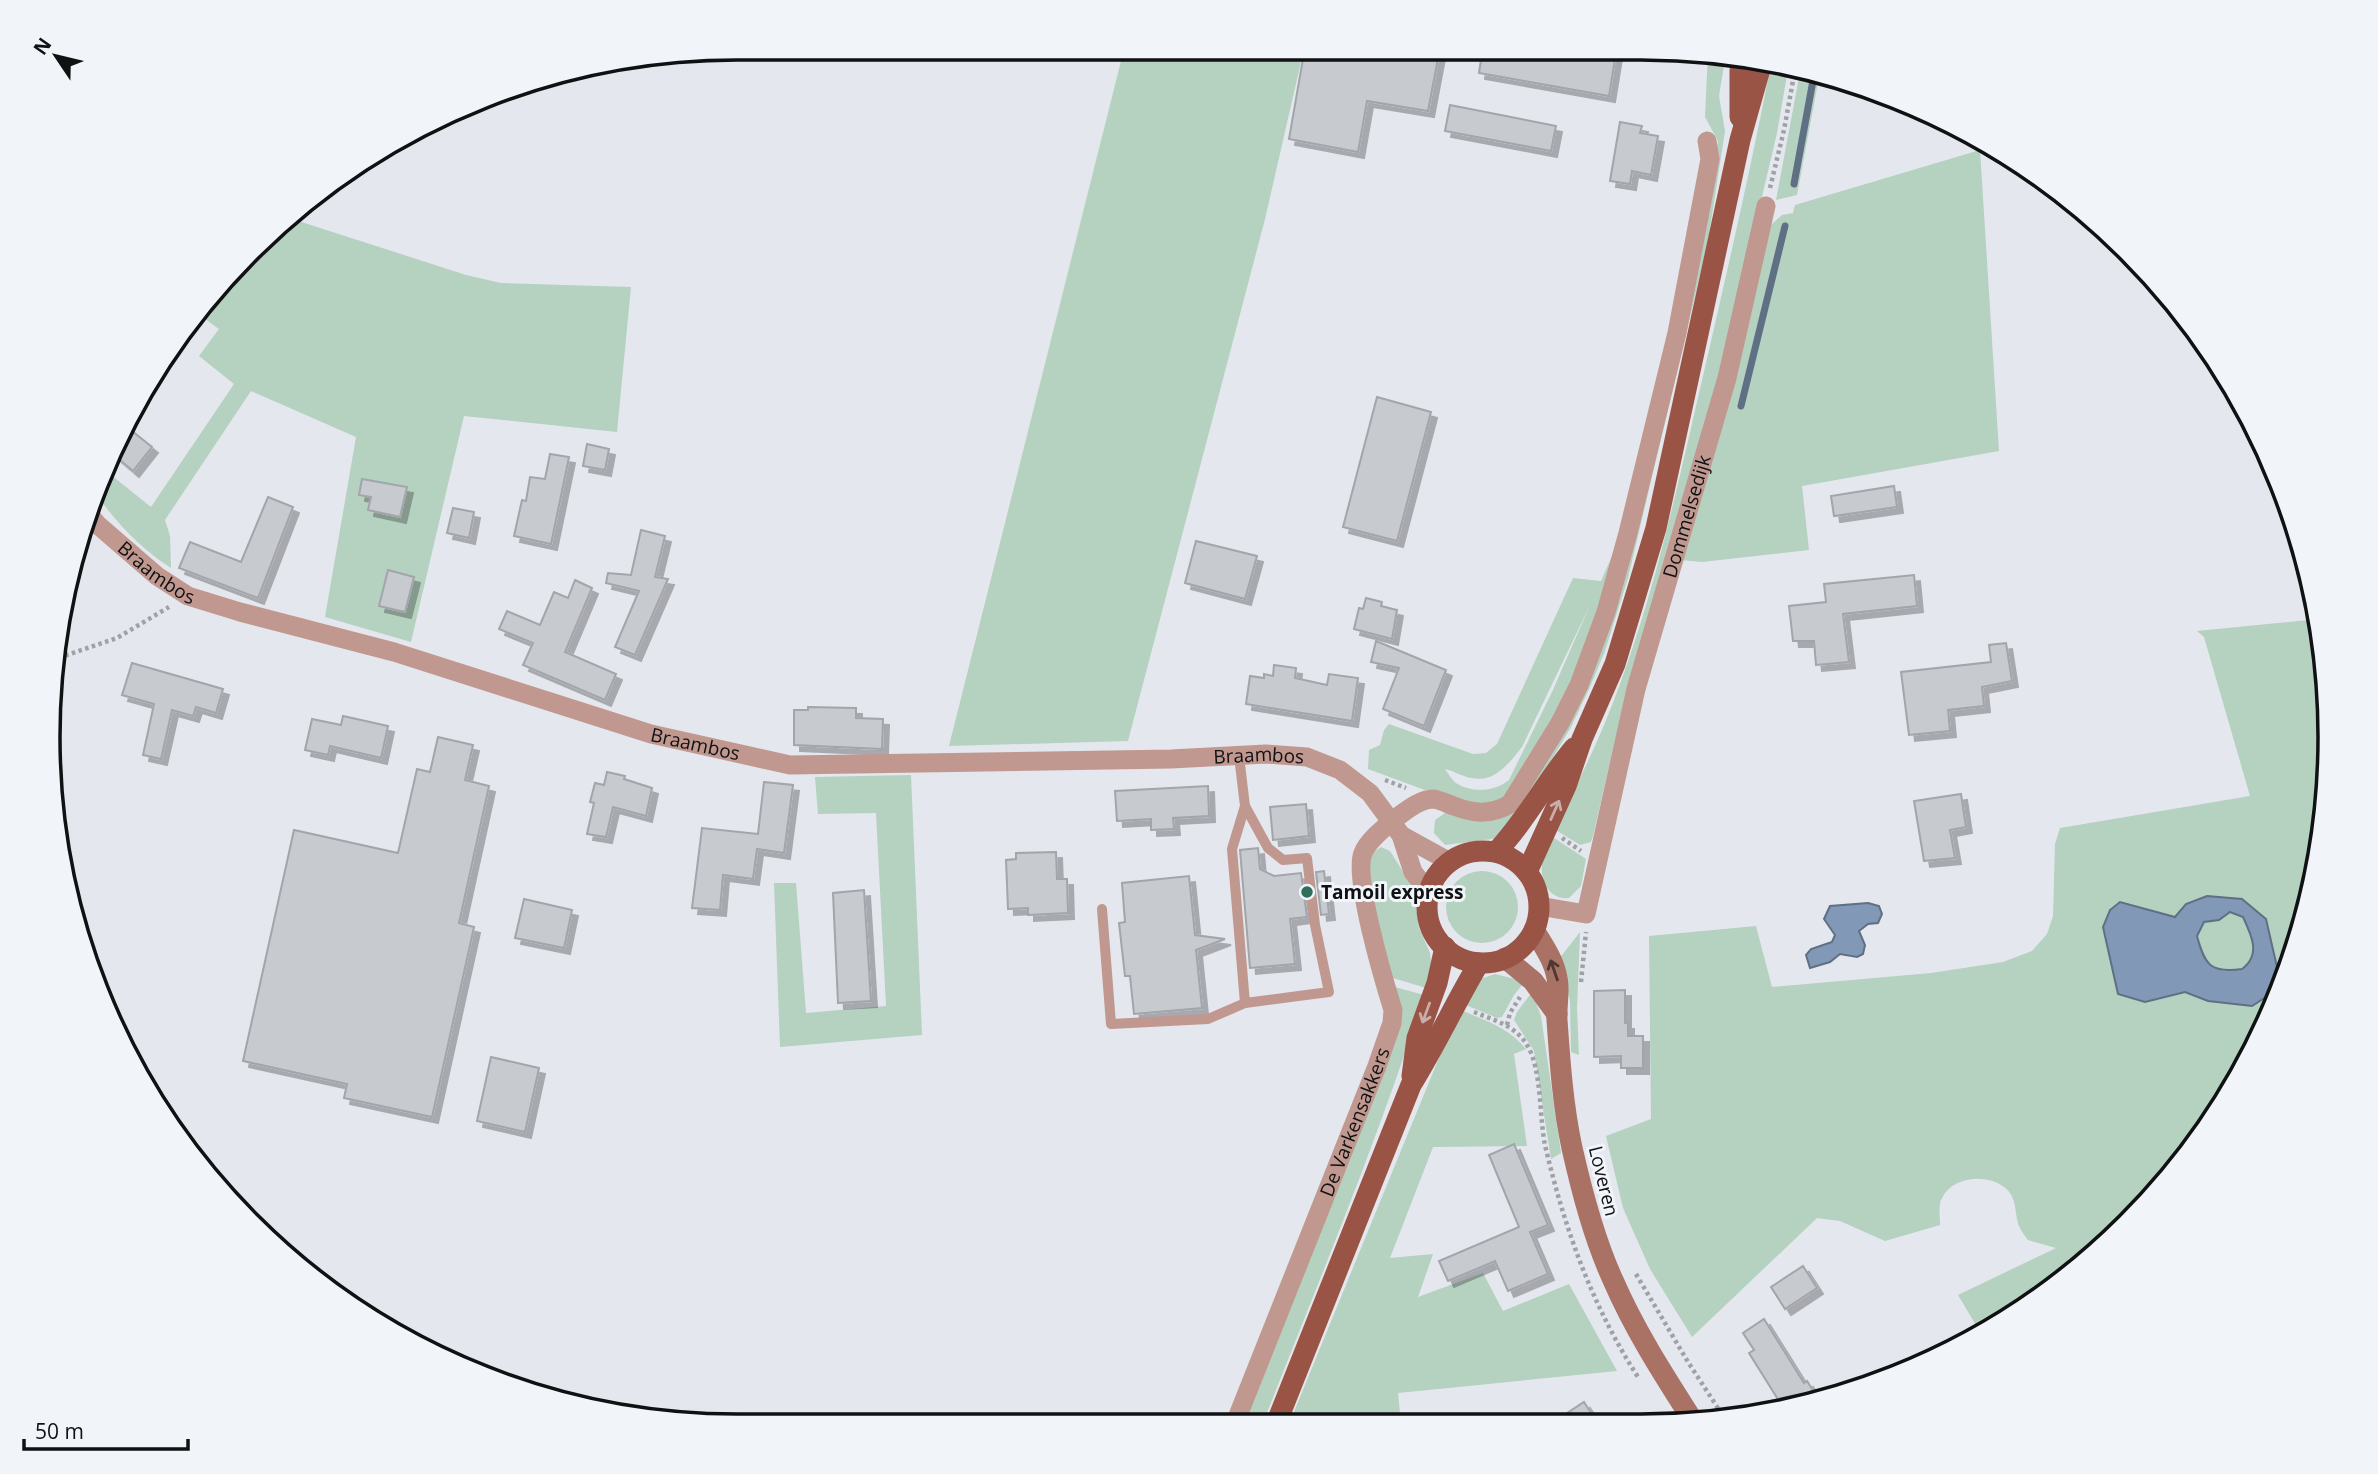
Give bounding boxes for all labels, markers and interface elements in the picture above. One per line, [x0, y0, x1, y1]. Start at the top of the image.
north arrow [21, 21, 91, 91]
text: N [27, 32, 57, 60]
street label: Dommelsedijk [1656, 452, 1717, 581]
street label: Braambos [112, 535, 198, 610]
street label: Braambos [648, 721, 742, 766]
street label: Braambos [1213, 741, 1305, 770]
one-way arrow [1549, 800, 1562, 821]
place label: Tamoil express [1321, 879, 1463, 905]
marker: Tamoil express [1299, 884, 1315, 900]
one-way arrow [1547, 959, 1559, 981]
one-way arrow [1419, 1001, 1431, 1023]
street label: De Varkensakkers [1313, 1044, 1396, 1200]
street label: Loveren [1583, 1143, 1625, 1219]
scale bar [24, 1408, 189, 1452]
text: 50 m [35, 1417, 84, 1445]

